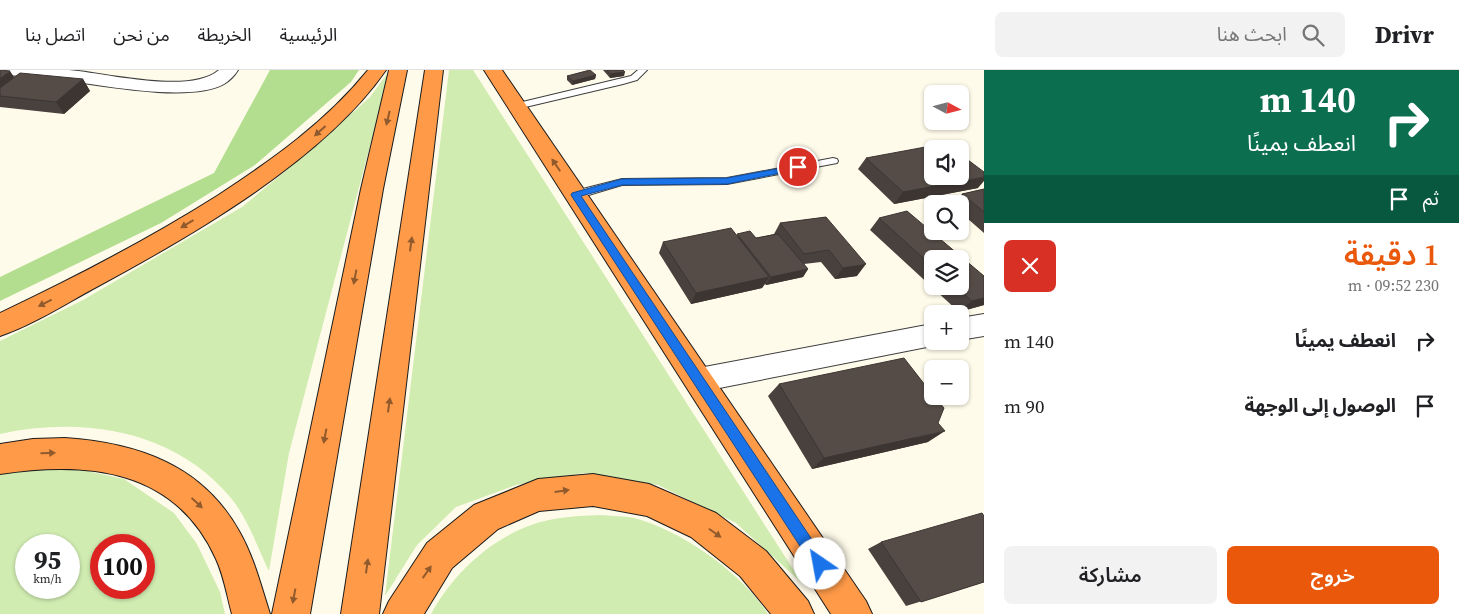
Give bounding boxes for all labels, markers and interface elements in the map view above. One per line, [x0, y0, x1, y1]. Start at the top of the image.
search box [995, 12, 1345, 57]
text: Drivr [1375, 18, 1434, 51]
text: ابحث هنا [1217, 21, 1287, 47]
icon: search [1299, 21, 1327, 49]
text: اتصل بنا [25, 22, 85, 47]
text: من نحن [113, 22, 170, 47]
text: الخريطة [198, 22, 252, 47]
text: الرئيسية [280, 22, 337, 47]
text: 140 m [1260, 76, 1356, 124]
north arrow [924, 85, 969, 130]
map controls [924, 85, 969, 405]
icon: right [1374, 90, 1439, 155]
one-way arrow [384, 110, 392, 125]
one-way arrow [315, 125, 327, 137]
text: انعطف يمينًا [1247, 128, 1356, 158]
button: sound [924, 140, 969, 185]
pin [777, 146, 819, 188]
icon: arrive [784, 153, 812, 181]
one-way arrow [551, 158, 561, 172]
icon: arrive [1385, 185, 1413, 213]
text: ثم [1423, 185, 1439, 211]
button: search [924, 195, 969, 240]
one-way arrow [181, 220, 194, 229]
text: 1 دقيقة [1344, 234, 1439, 275]
one-way arrow [407, 235, 415, 251]
button: close [1004, 240, 1056, 292]
button: layers [924, 250, 969, 295]
one-way arrow [351, 269, 359, 284]
text: 230 m · 09:52 [1348, 274, 1439, 296]
one-way arrow [38, 299, 53, 307]
button: + [924, 305, 969, 350]
text: انعطف يمينًا [1295, 327, 1396, 353]
icon: right [1411, 327, 1439, 355]
text: 140 m [1004, 328, 1054, 354]
button: − [924, 360, 969, 405]
text: الوصول إلى الوجهة [1244, 392, 1396, 418]
icon: arrive [1411, 392, 1439, 420]
text: 90 m [1004, 393, 1045, 419]
one-way arrow [385, 396, 393, 412]
one-way arrow [320, 429, 328, 445]
one-way arrow [41, 448, 57, 456]
one-way arrow [555, 487, 571, 495]
one-way arrow [191, 497, 203, 509]
one-way arrow [708, 528, 722, 538]
speed limit sign: 100 [90, 534, 155, 599]
position arrow [793, 537, 845, 589]
text: 95 [34, 543, 61, 577]
button: مشاركة [1004, 546, 1217, 604]
button: خروج [1227, 546, 1439, 604]
one-way arrow [363, 557, 371, 573]
one-way arrow [422, 566, 432, 579]
text: km/h [33, 571, 62, 587]
one-way arrow [290, 588, 298, 604]

